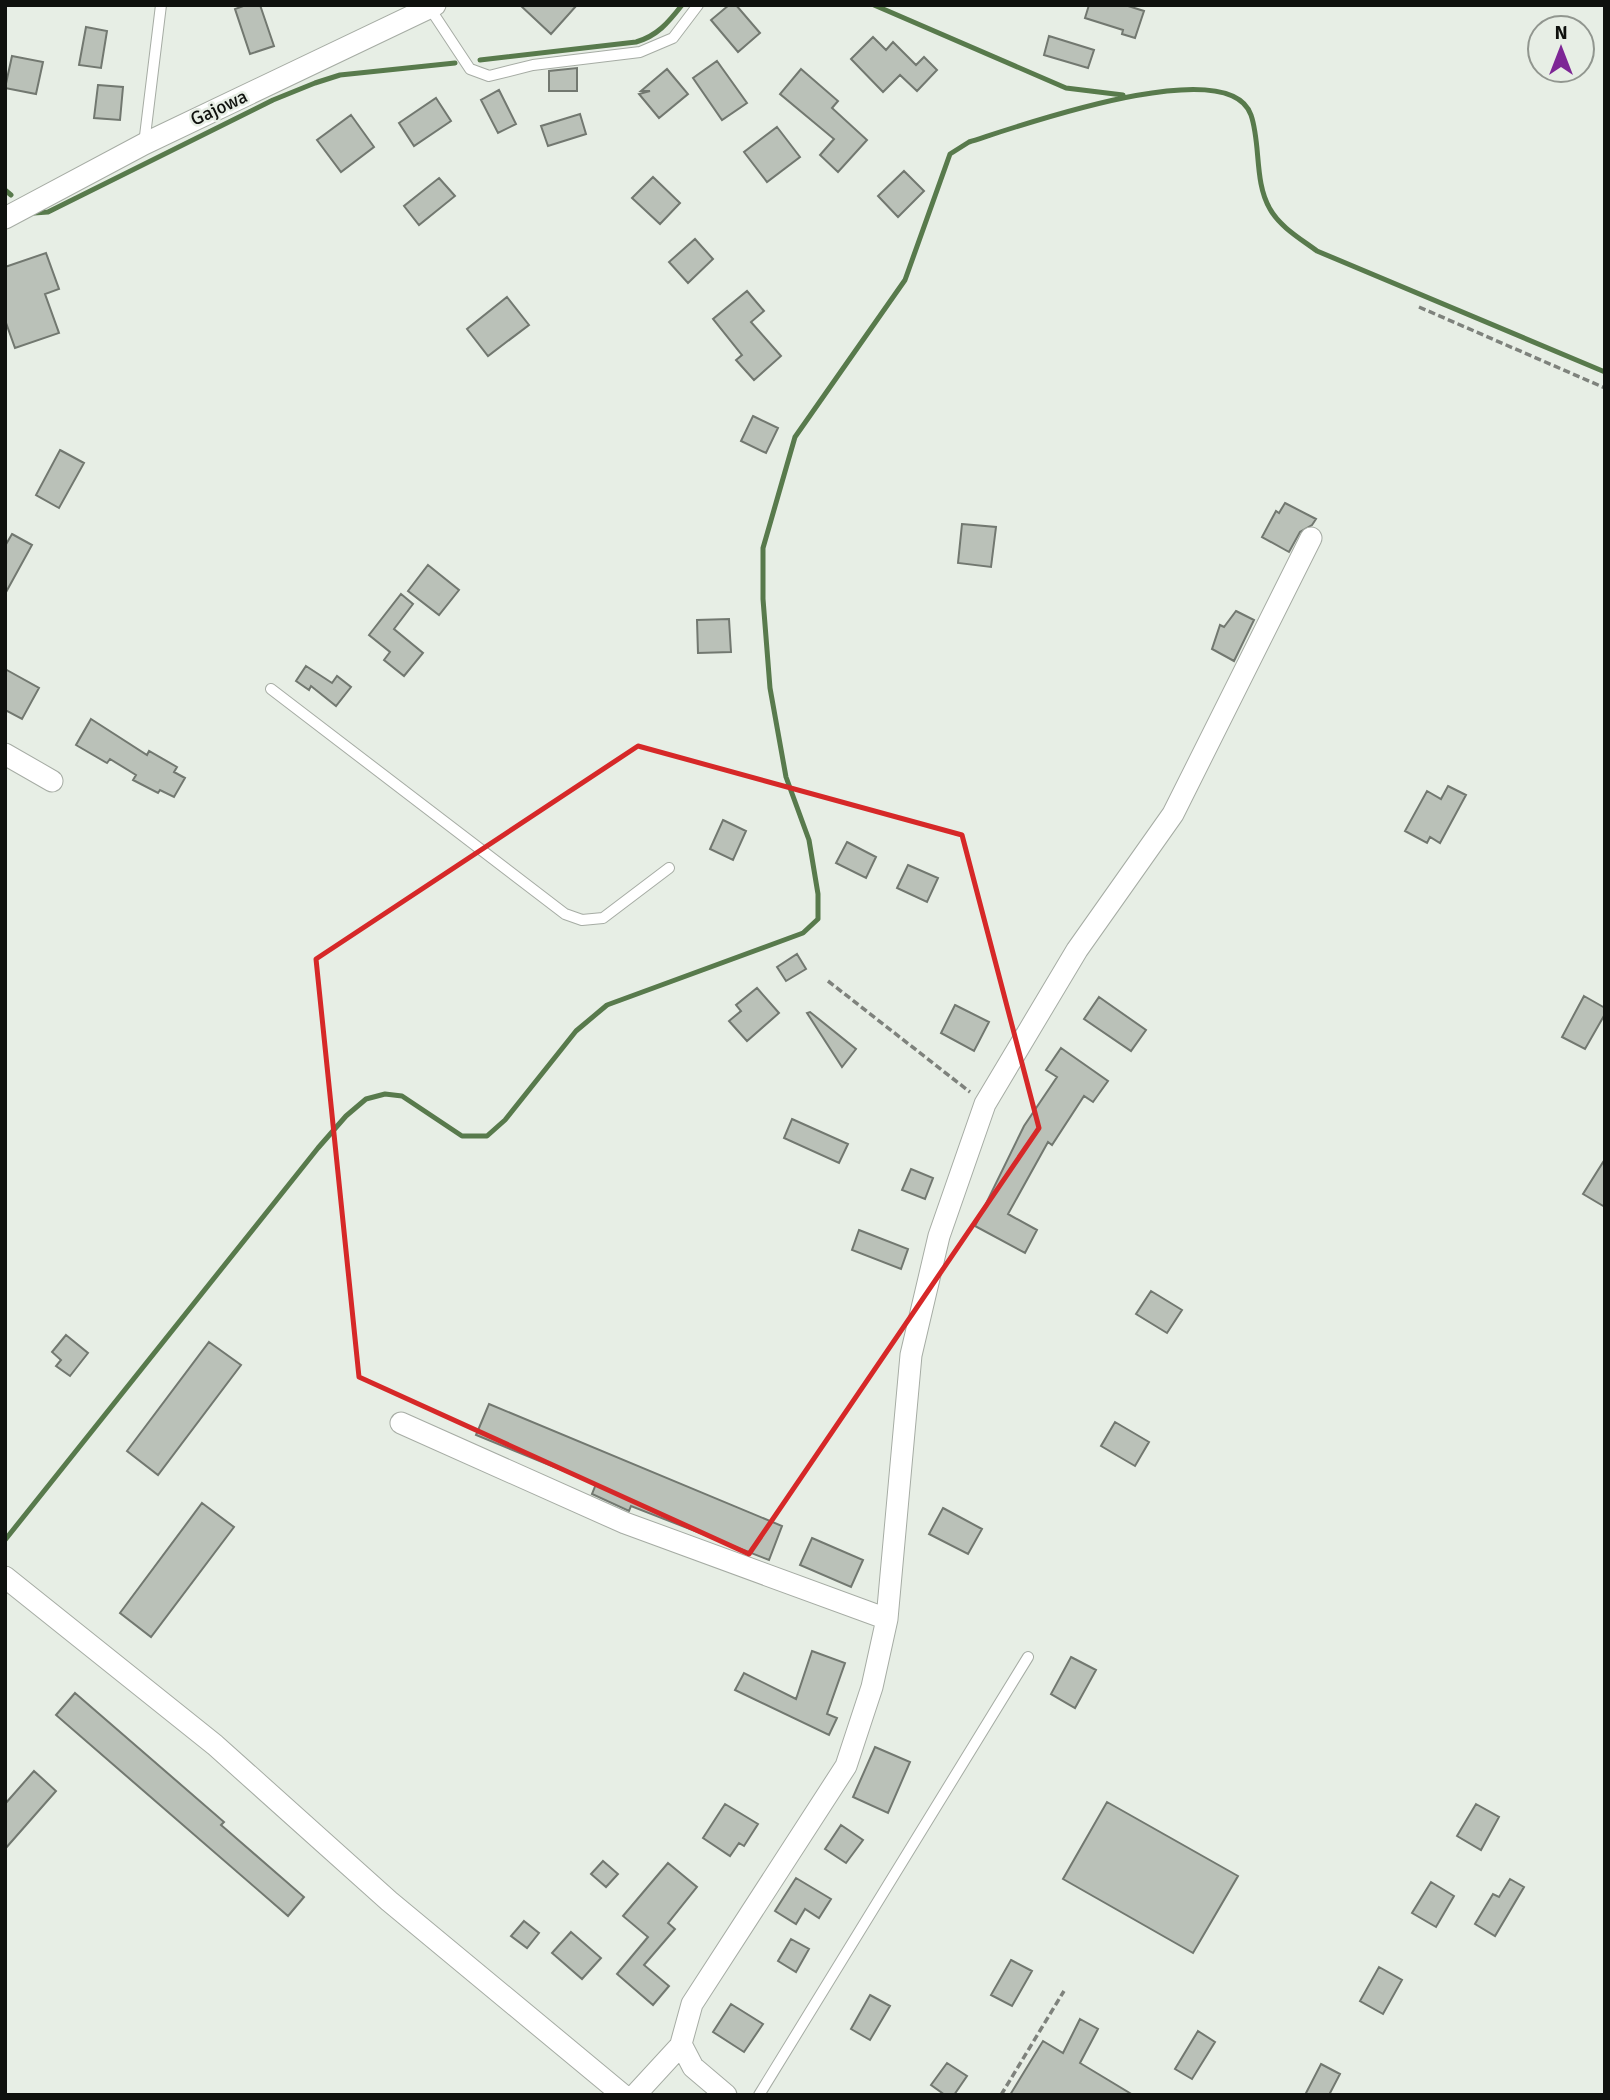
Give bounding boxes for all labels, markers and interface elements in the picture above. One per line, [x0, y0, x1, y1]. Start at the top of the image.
north arrow [1526, 14, 1596, 84]
text: N [1554, 21, 1568, 45]
street label: Gajowa [187, 84, 251, 132]

